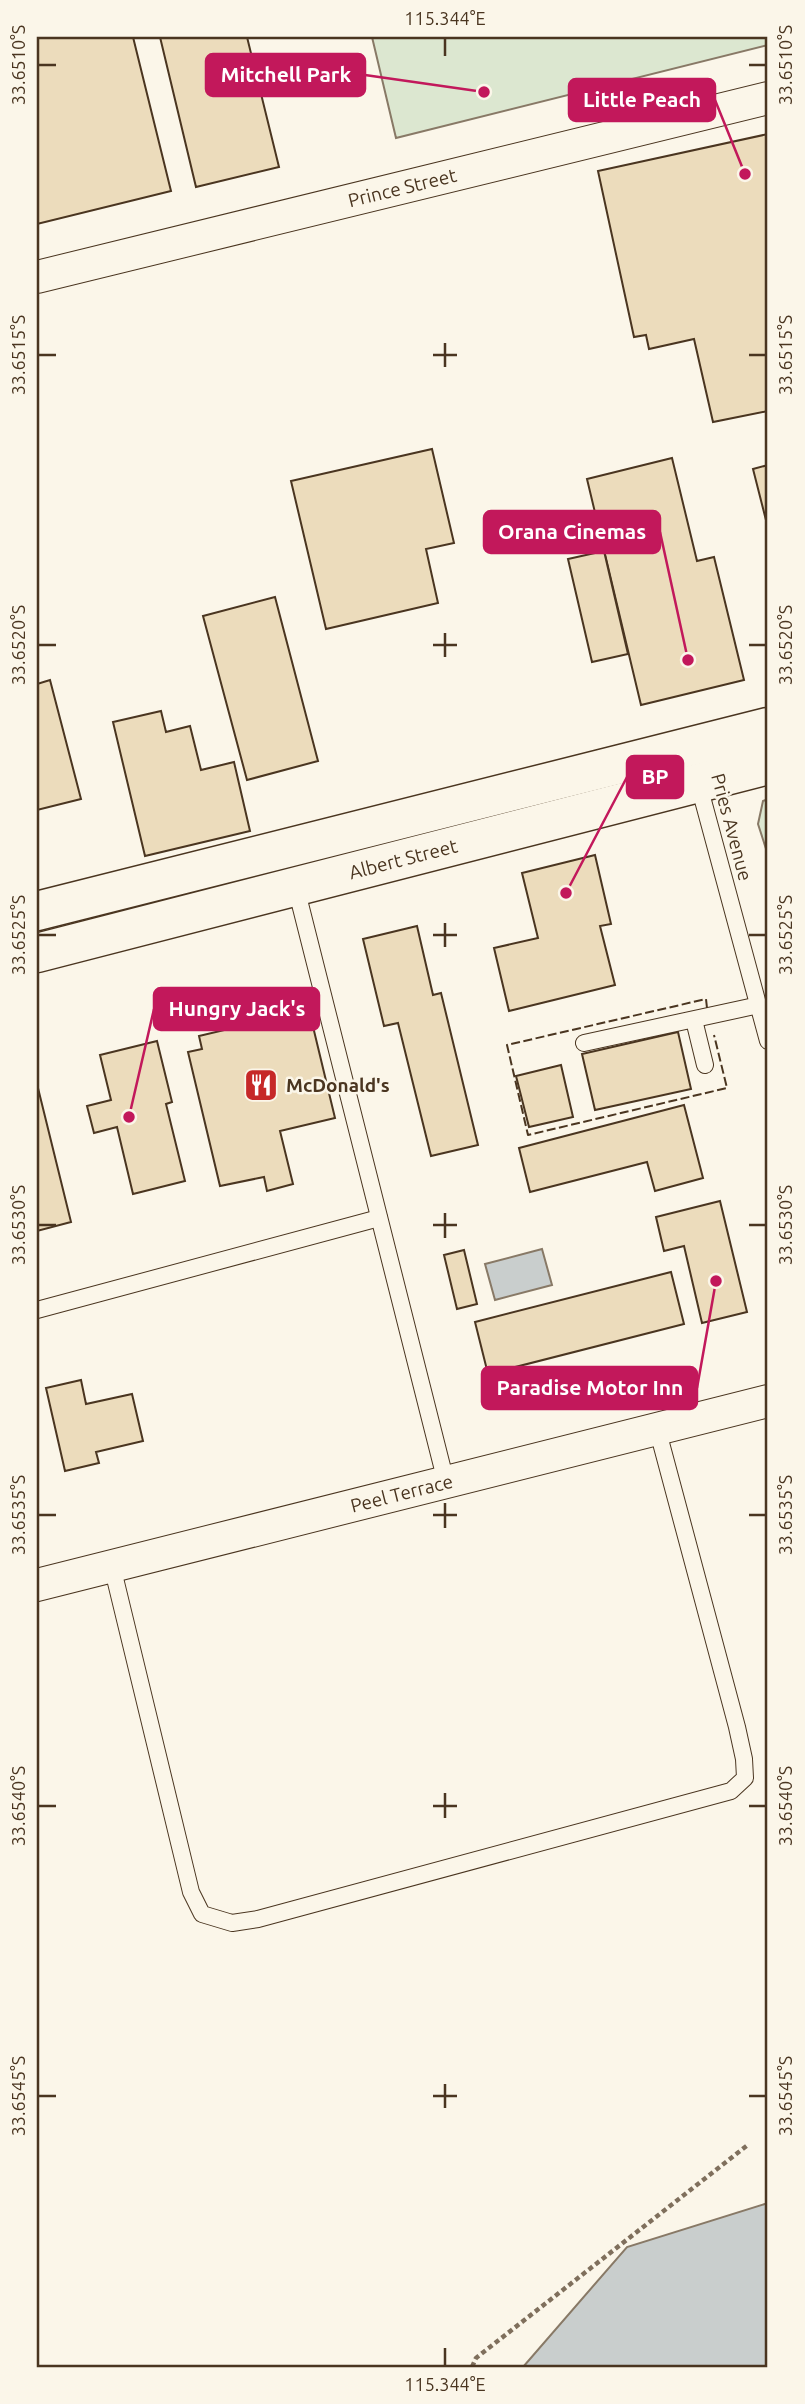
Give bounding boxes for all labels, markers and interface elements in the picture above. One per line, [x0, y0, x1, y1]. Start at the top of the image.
text: 115.344°E [404, 8, 486, 28]
text: 33.6510°S [8, 25, 28, 105]
text: 33.6510°S [775, 25, 795, 105]
callout: Mitchell Park [206, 54, 365, 96]
text: Mitchell Park [221, 62, 351, 86]
callout: Little Peach [569, 79, 715, 121]
text: Little Peach [583, 87, 701, 111]
street label: Prince Street [346, 164, 459, 211]
text: 33.6515°S [8, 315, 28, 395]
text: 33.6515°S [775, 315, 795, 395]
callout: Orana Cinemas [484, 511, 660, 553]
text: Orana Cinemas [498, 519, 646, 543]
text: 33.6520°S [8, 605, 28, 685]
text: 33.6520°S [775, 605, 795, 685]
callout: BP [627, 756, 683, 798]
text: BP [641, 764, 669, 788]
street label: Pries Avenue [707, 771, 757, 883]
street label: Albert Street [347, 834, 460, 883]
text: 33.6525°S [8, 895, 28, 975]
text: 33.6525°S [775, 895, 795, 975]
callout: Hungry Jack's [154, 988, 319, 1030]
text: Hungry Jack's [168, 996, 306, 1020]
restaurant icon: McDonald's [242, 1066, 280, 1104]
place label: McDonald's [286, 1074, 390, 1096]
text: 33.6530°S [8, 1185, 28, 1265]
text: 33.6530°S [775, 1185, 795, 1265]
callout: Paradise Motor Inn [482, 1367, 697, 1409]
text: Paradise Motor Inn [497, 1375, 683, 1399]
street label: Peel Terrace [348, 1470, 455, 1517]
text: 33.6535°S [8, 1475, 28, 1555]
text: 33.6535°S [775, 1475, 795, 1555]
text: 33.6540°S [8, 1766, 28, 1846]
text: 33.6540°S [775, 1766, 795, 1846]
text: 33.6545°S [8, 2056, 28, 2136]
text: 33.6545°S [775, 2056, 795, 2136]
text: 115.344°E [404, 2374, 486, 2394]

